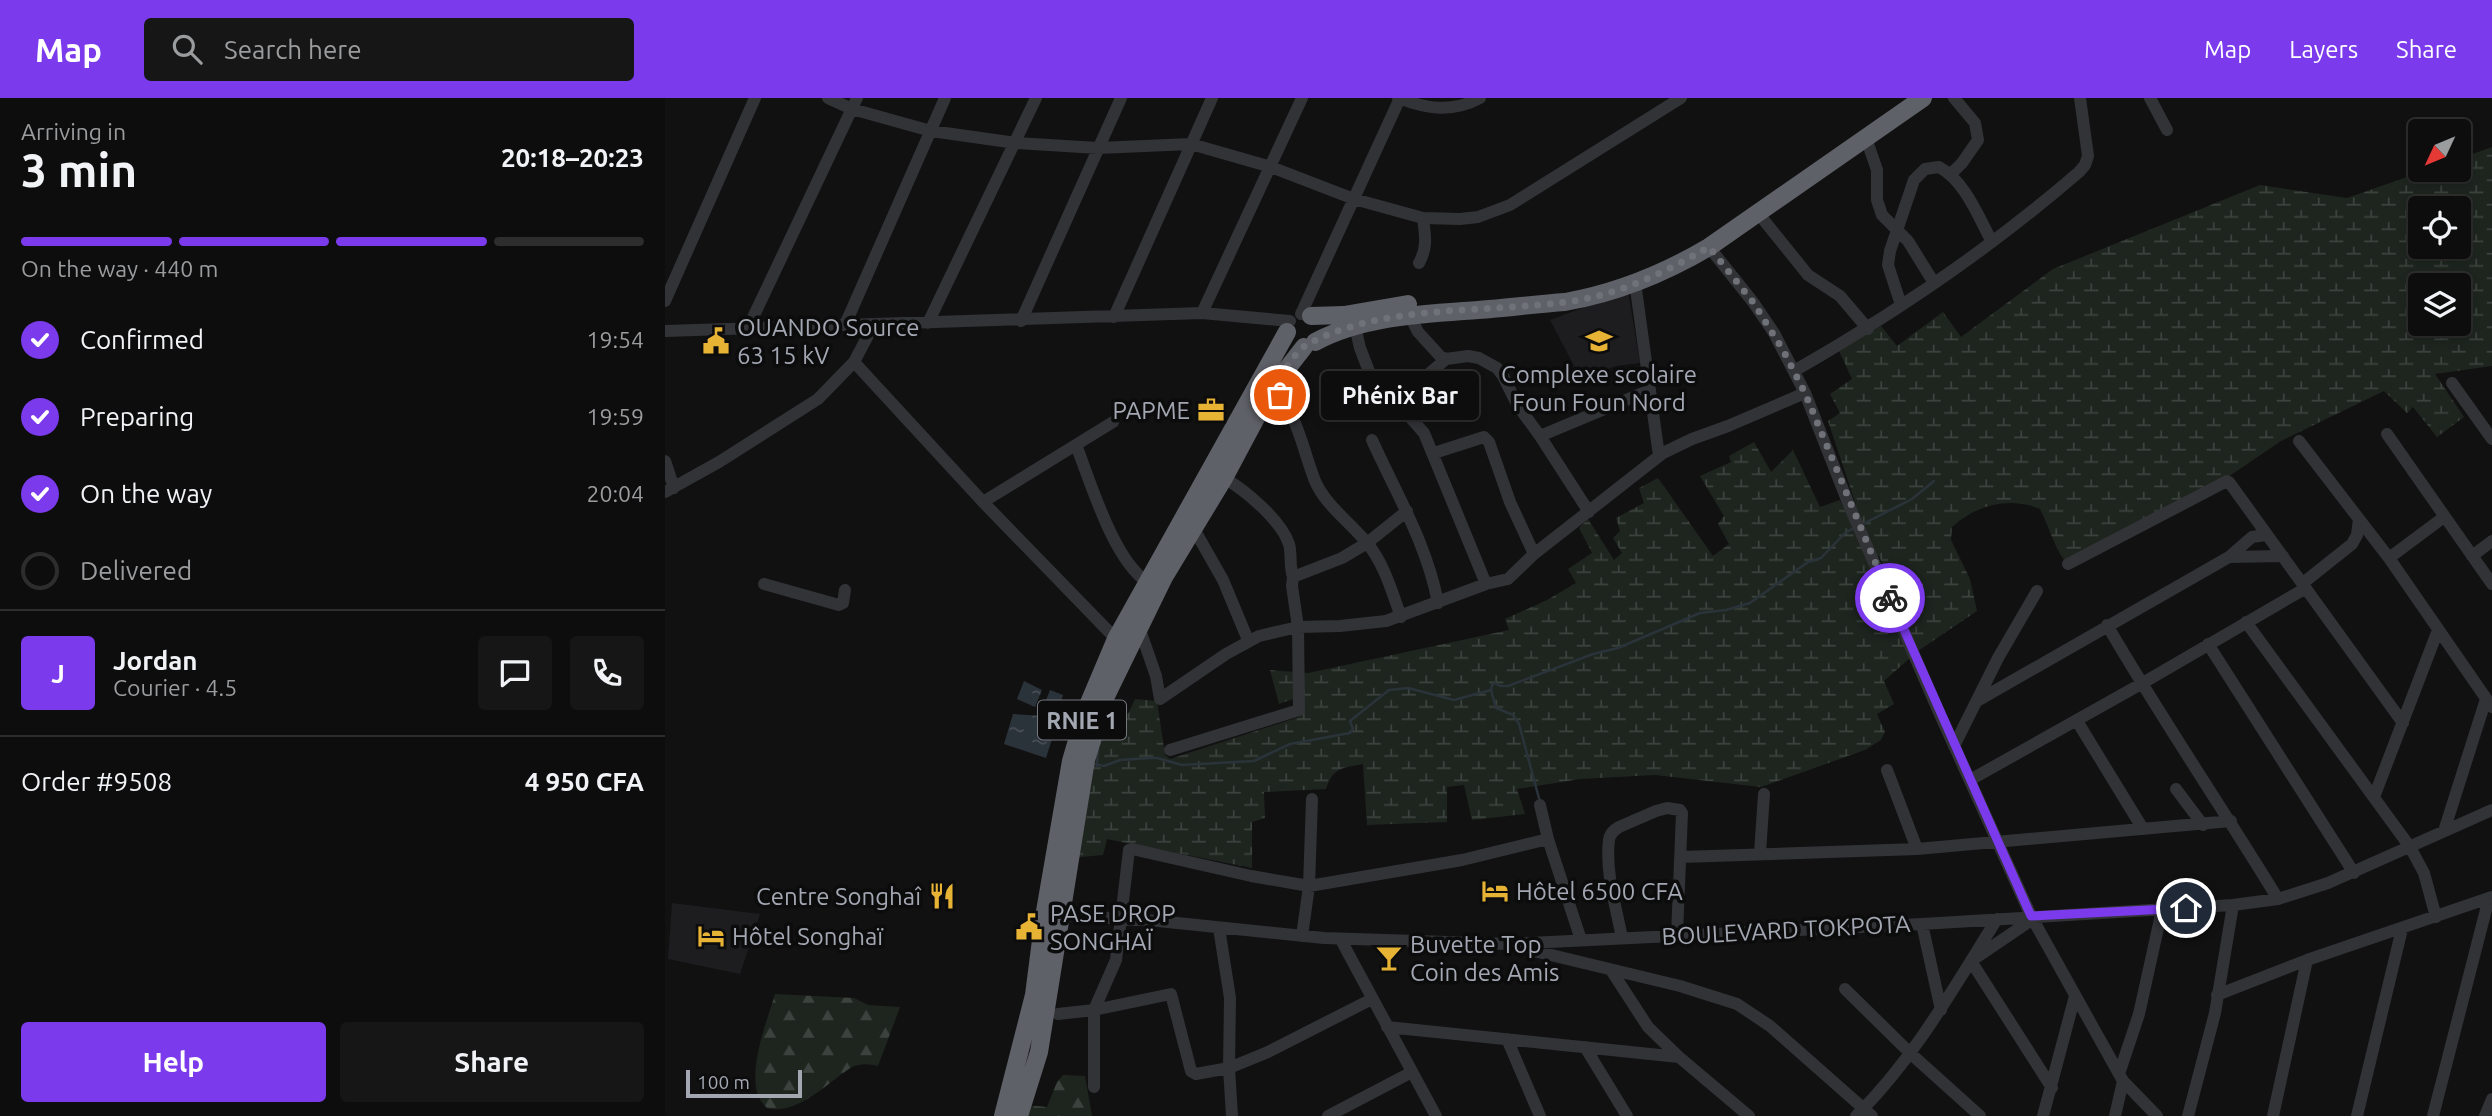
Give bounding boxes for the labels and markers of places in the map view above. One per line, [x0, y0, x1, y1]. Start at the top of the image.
place label: OUANDO Source 63 15 kV [737, 314, 920, 369]
public building icon: OUANDO Source 63 15 kV [701, 326, 731, 356]
school or university icon: Complexe scolaire Foun Foun Nord [1584, 326, 1614, 356]
place label: Complexe scolaire Foun Foun Nord [1501, 361, 1697, 416]
pin [1250, 365, 1310, 425]
callout: Phénix Bar [1322, 370, 1479, 420]
office icon: PAPME [1196, 395, 1226, 425]
place label: PAPME [1112, 397, 1190, 424]
hotel icon: Hôtel 6500 CFA [1480, 876, 1510, 906]
place label: Hôtel 6500 CFA [1516, 878, 1683, 905]
pin [2156, 878, 2216, 938]
restaurant icon: Centre Songhaî [927, 881, 957, 911]
place label: Centre Songhaî [756, 883, 922, 910]
place label: PASE DROP SONGHAÏ [1050, 900, 1176, 955]
public building icon: PASE DROP SONGHAÏ [1014, 912, 1044, 942]
hotel icon: Hôtel Songhaï [696, 921, 726, 951]
place label: Hôtel Songhaï [732, 923, 884, 950]
place label: Buvette Top Coin des Amis [1410, 931, 1560, 986]
bar icon: Buvette Top Coin des Amis [1374, 943, 1404, 973]

